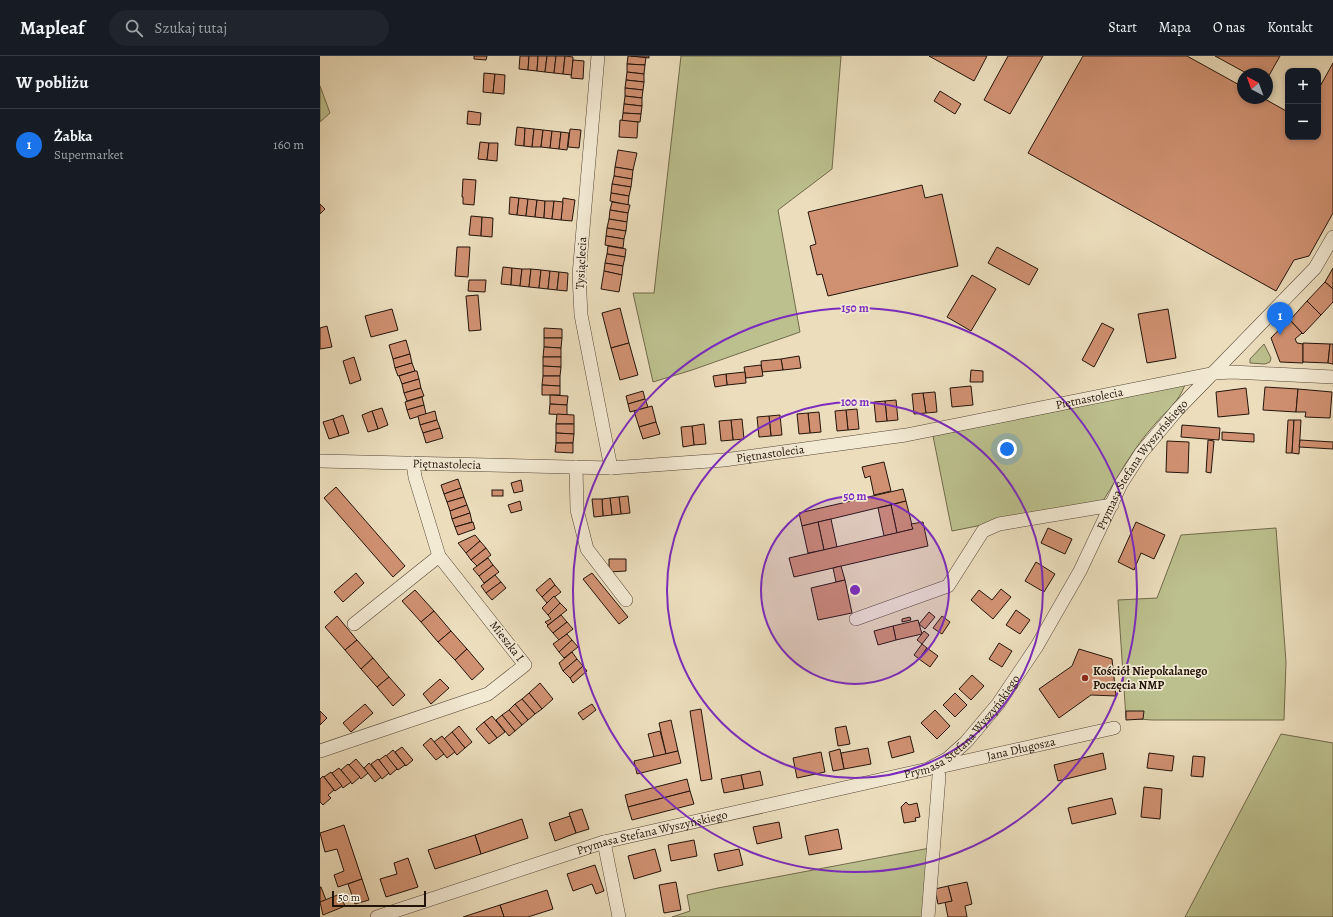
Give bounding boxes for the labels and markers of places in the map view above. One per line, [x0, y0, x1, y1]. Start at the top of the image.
pin: 1 [1267, 302, 1293, 335]
centre of rings [848, 583, 862, 597]
place label: Kościół Niepokalanego Poczęcia NMP [1093, 663, 1208, 693]
marker: Kościół Niepokalanego Poczęcia NMP [1080, 673, 1090, 683]

